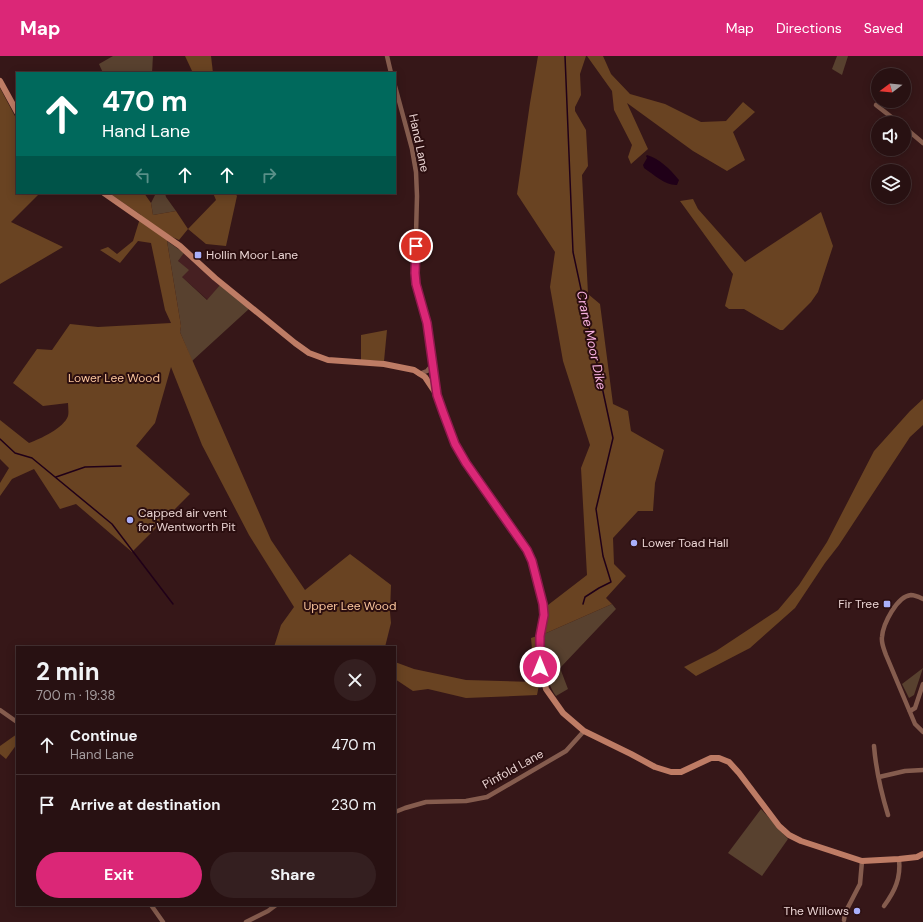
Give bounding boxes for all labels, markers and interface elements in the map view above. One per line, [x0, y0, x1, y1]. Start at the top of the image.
text: Map [20, 16, 60, 41]
text: Map [726, 19, 754, 37]
text: Directions [776, 19, 842, 37]
text: Saved [864, 19, 903, 37]
north arrow [871, 68, 911, 108]
map controls [871, 68, 911, 204]
text: 470 m [102, 83, 188, 120]
icon: ahead [36, 88, 88, 140]
street label: Hand Lane [405, 113, 433, 174]
button: sound [871, 116, 911, 156]
text: Hand Lane [102, 119, 190, 143]
icon: left [132, 164, 154, 186]
icon: ahead [174, 164, 196, 186]
icon: ahead [216, 164, 238, 186]
icon: right [258, 164, 280, 186]
button: layers [871, 164, 911, 204]
pin [399, 229, 433, 263]
icon: arrive [405, 235, 427, 257]
place label: Hollin Moor Lane [206, 247, 298, 263]
marker: Hollin Moor Lane [193, 250, 203, 260]
water label: Crane Moor Dike [573, 289, 610, 391]
park label: Lower Lee Wood [68, 370, 160, 386]
place label: Capped air vent for Wentworth Pit [138, 505, 236, 535]
marker: Capped air vent for Wentworth Pit [125, 515, 135, 525]
place label: Lower Toad Hall [642, 535, 728, 551]
marker: Lower Toad Hall [629, 538, 639, 548]
place label: Fir Tree [838, 596, 879, 612]
park label: Upper Lee Wood [304, 598, 397, 614]
marker: Fir Tree [882, 599, 892, 609]
position arrow [519, 646, 561, 688]
text: 2 min [36, 656, 99, 687]
button: close [334, 659, 376, 701]
text: 700 m · 19:38 [36, 687, 116, 704]
text: Continue [70, 726, 138, 746]
icon: ahead [36, 734, 58, 756]
text: 470 m [331, 735, 376, 755]
text: Hand Lane [70, 746, 134, 763]
street label: Pinfold Lane [480, 746, 547, 792]
icon: arrive [36, 794, 58, 816]
text: Arrive at destination [70, 795, 221, 815]
text: 230 m [331, 795, 376, 815]
button: Exit [36, 852, 202, 898]
button: Share [210, 852, 376, 898]
place label: The Willows [783, 903, 849, 919]
marker: The Willows [852, 906, 862, 916]

